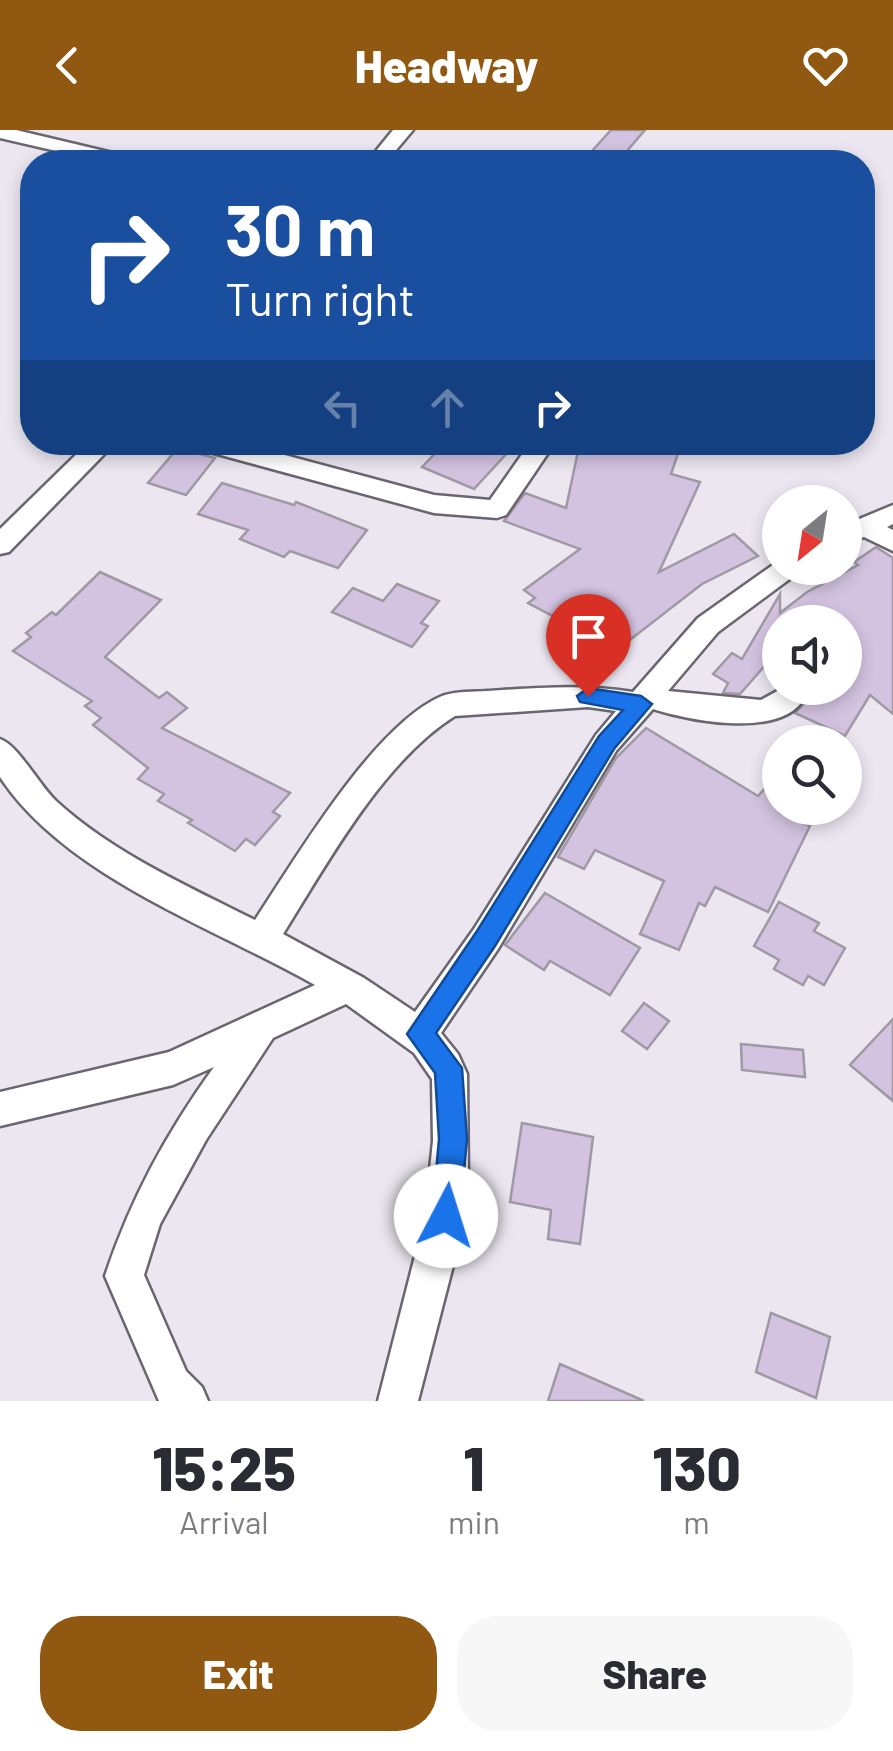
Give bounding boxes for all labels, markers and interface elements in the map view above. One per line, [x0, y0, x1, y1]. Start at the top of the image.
icon: back [40, 38, 95, 93]
text: Headway [355, 38, 538, 92]
icon: heart [798, 38, 853, 93]
text: 30 m [225, 186, 375, 270]
icon: right [60, 190, 190, 320]
text: Turn right [225, 271, 415, 325]
icon: left [315, 380, 370, 435]
icon: ahead [420, 380, 475, 435]
icon: right [525, 380, 580, 435]
north arrow [762, 485, 862, 585]
map controls [762, 485, 862, 825]
pin [546, 594, 631, 697]
button: sound [762, 605, 862, 705]
icon: arrive [561, 609, 616, 664]
button: search [762, 725, 862, 825]
position arrow [394, 1164, 498, 1268]
text: 15:25 [152, 1431, 296, 1503]
text: 1 [463, 1431, 485, 1503]
text: 130 [652, 1431, 741, 1503]
text: Arrival [179, 1502, 269, 1540]
text: min [448, 1502, 500, 1540]
text: m [683, 1502, 710, 1540]
button: Exit [40, 1616, 437, 1731]
button: Share [457, 1616, 853, 1731]

